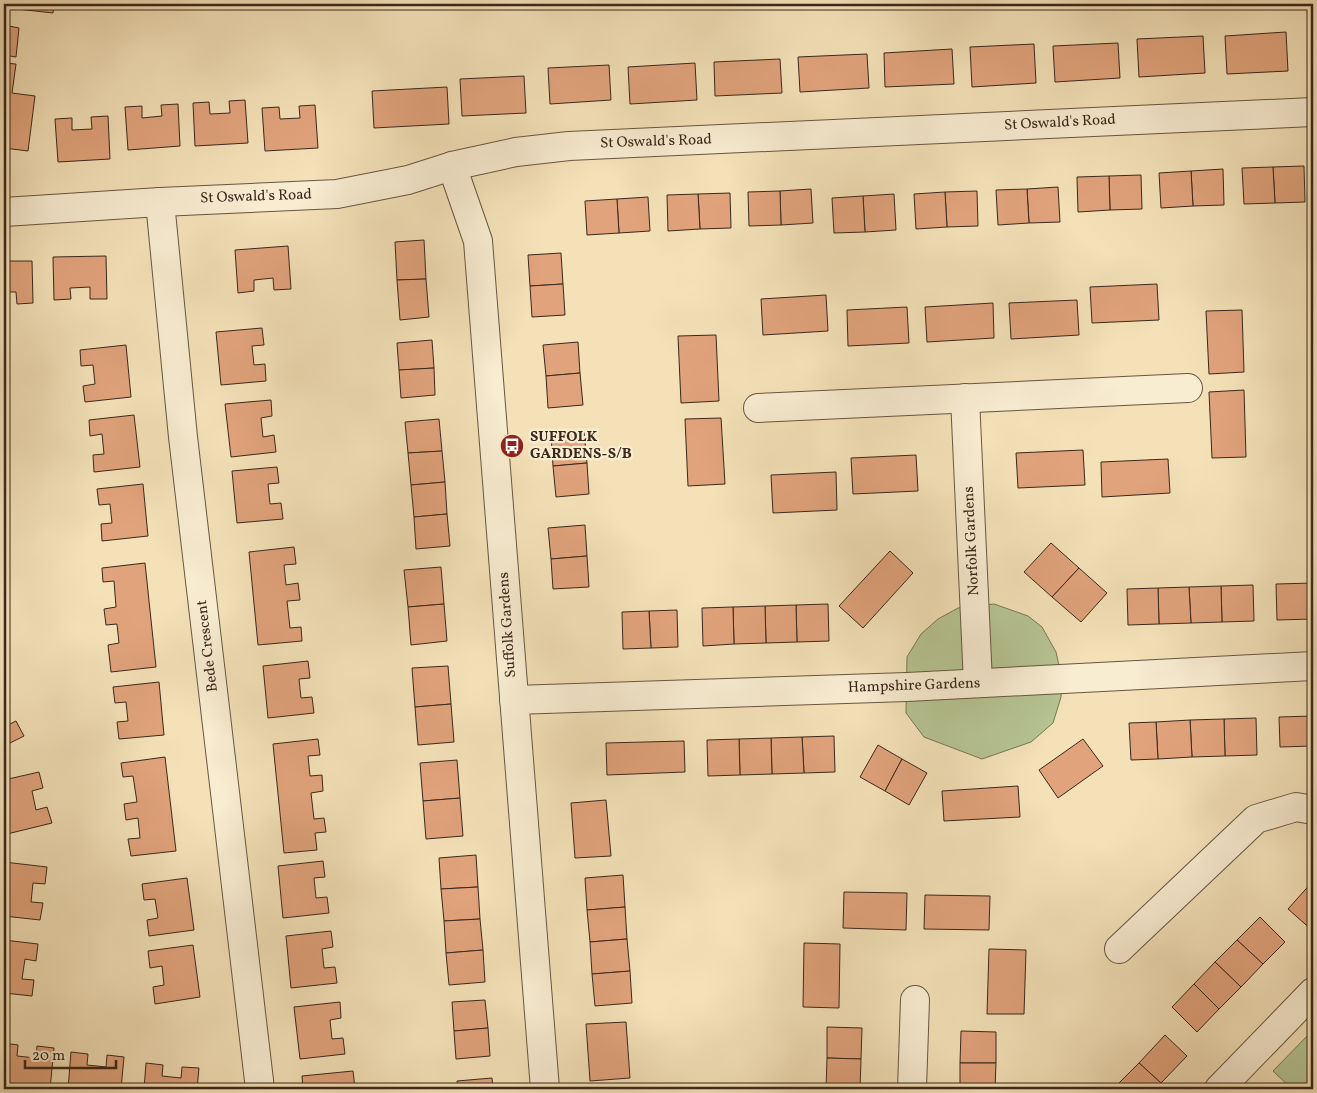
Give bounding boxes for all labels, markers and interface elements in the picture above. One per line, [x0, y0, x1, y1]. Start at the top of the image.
street label: St Oswald's Road [1004, 110, 1116, 136]
street label: St Oswald's Road [600, 130, 712, 154]
street label: St Oswald's Road [200, 185, 312, 209]
place label: SUFFOLK GARDENS-S/B [530, 427, 632, 465]
bus stop icon: SUFFOLK GARDENS-S/B [499, 433, 525, 459]
street label: Norfolk Gardens [959, 486, 985, 596]
street label: Suffolk Gardens [494, 571, 522, 679]
street label: Bede Crescent [192, 599, 224, 693]
street label: Hampshire Gardens [847, 673, 981, 699]
scale bar [25, 1038, 116, 1070]
text: 20 m [32, 1046, 65, 1067]

